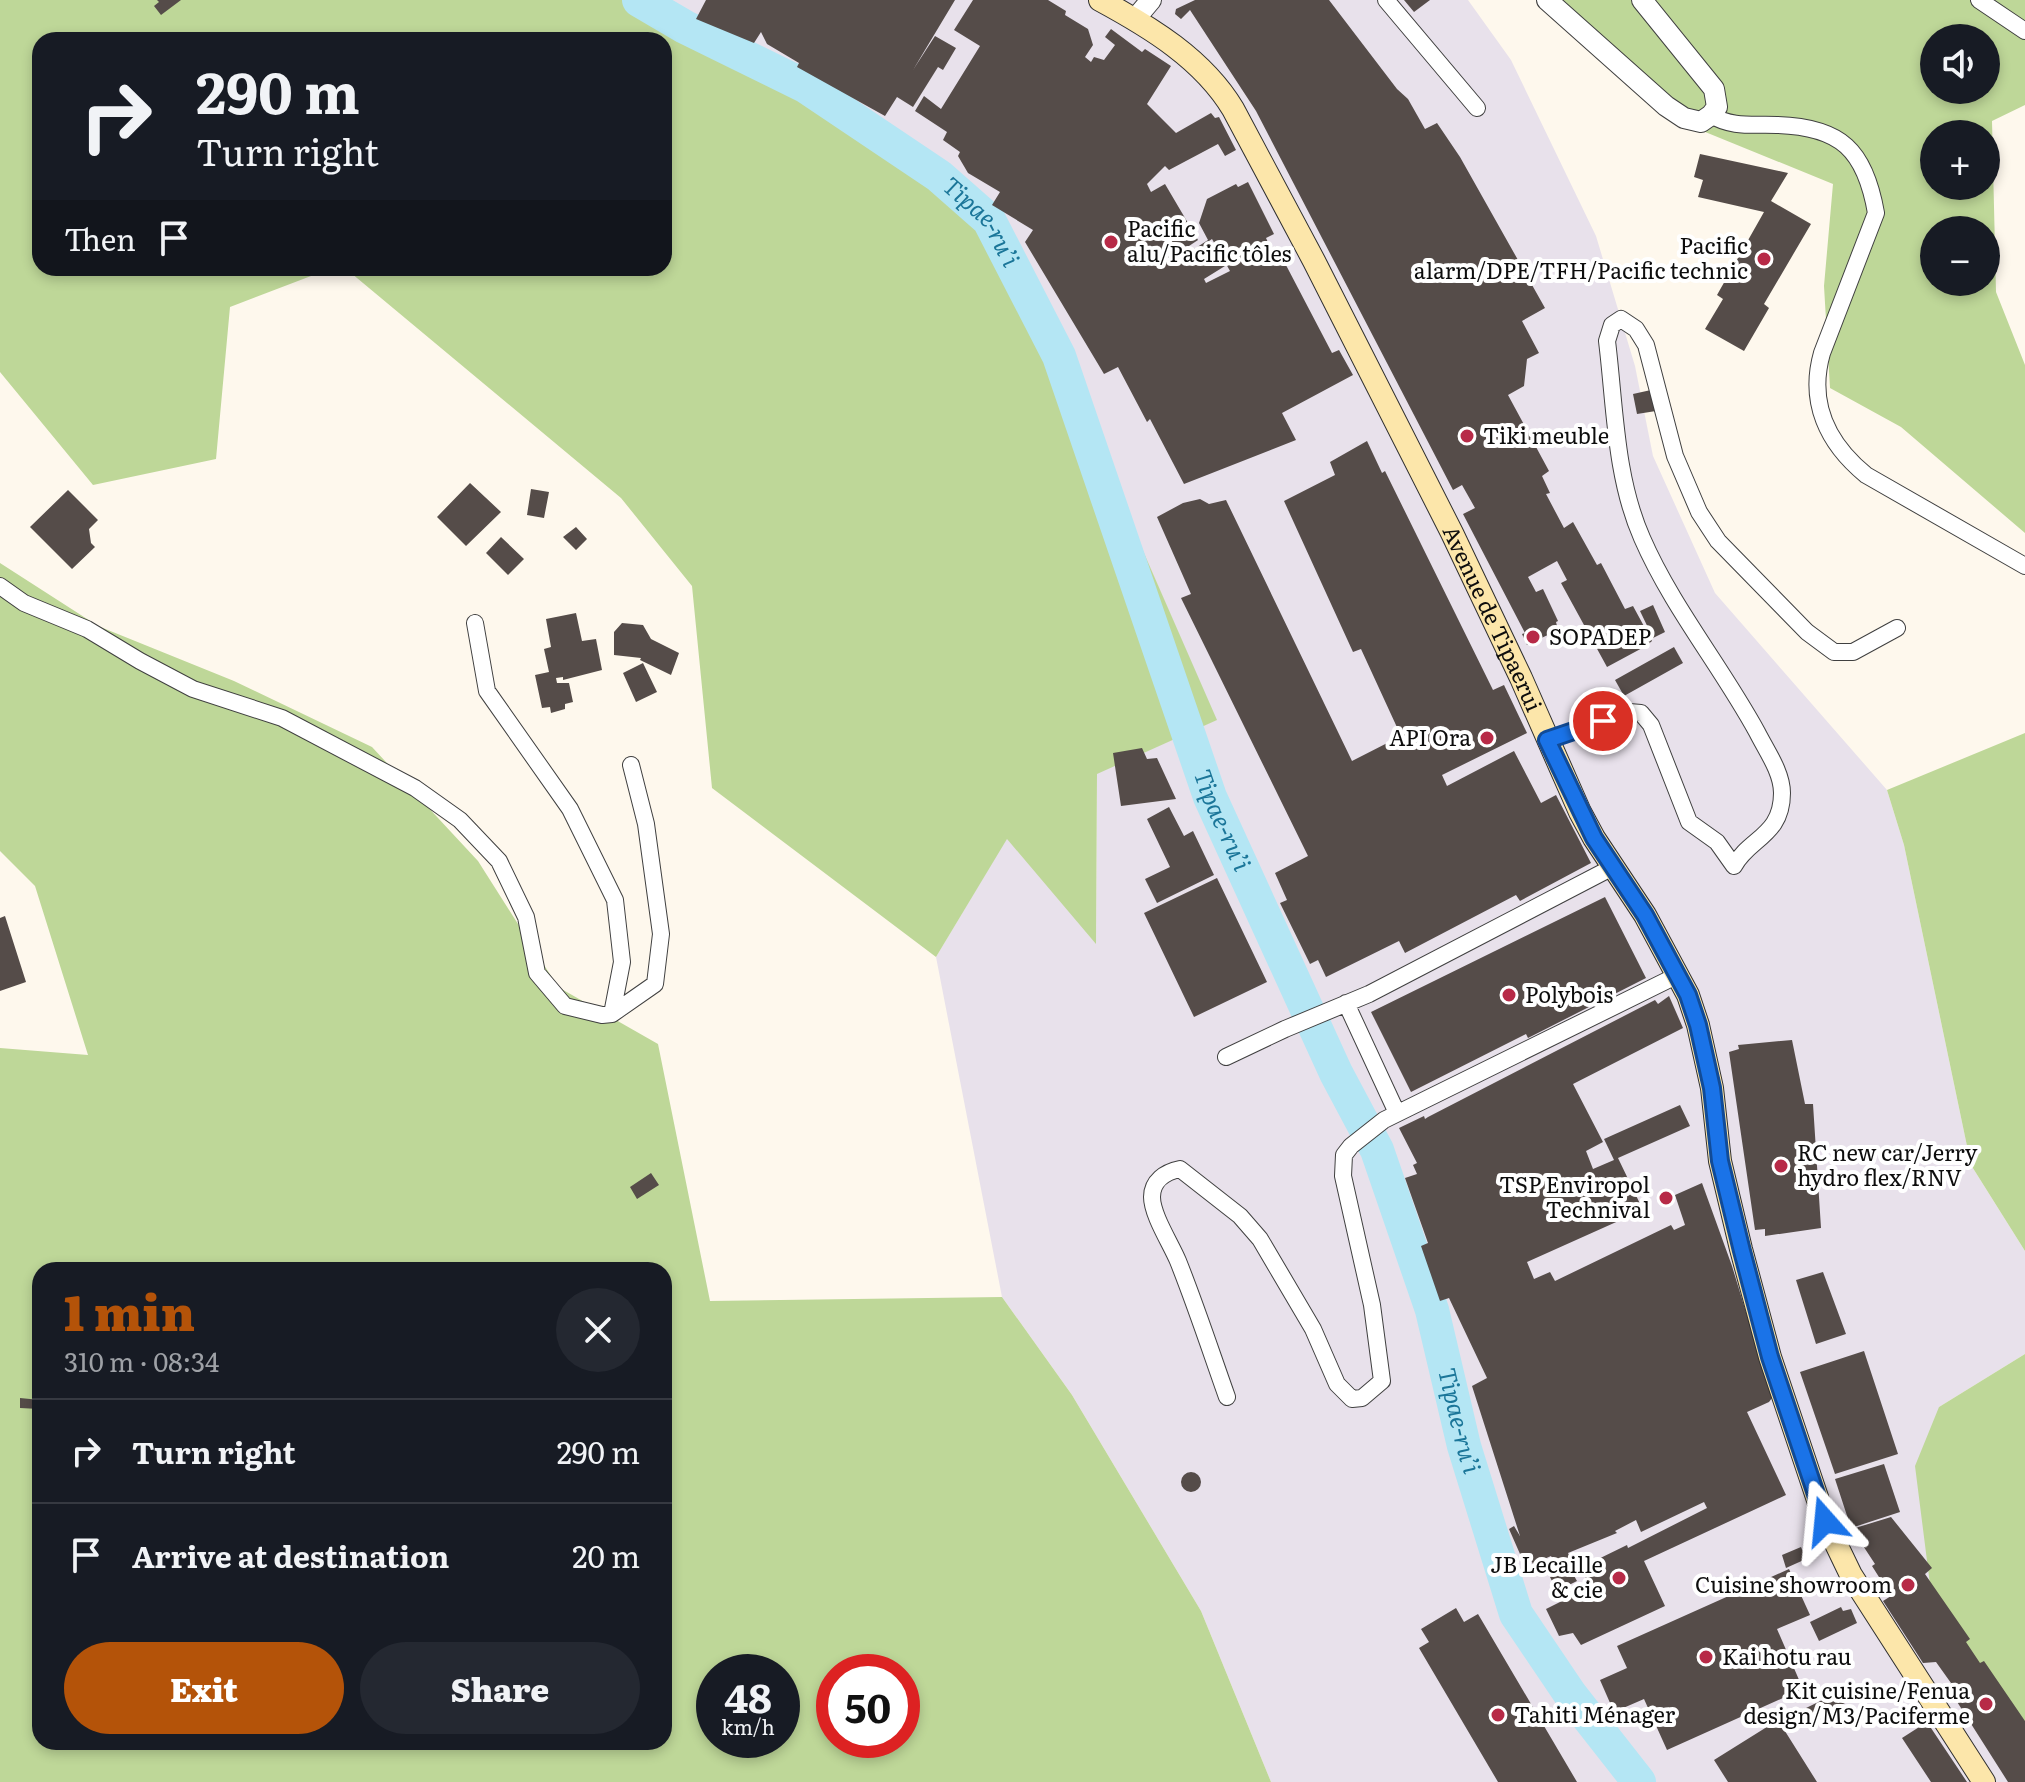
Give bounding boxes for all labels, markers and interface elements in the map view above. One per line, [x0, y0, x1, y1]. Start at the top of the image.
map controls [1920, 24, 2000, 296]
button: sound [1920, 24, 2000, 104]
text: 290 m [196, 48, 360, 131]
icon: right [64, 64, 168, 168]
button: + [1920, 120, 2000, 200]
text: Turn right [196, 124, 379, 177]
water label: Tipae-ru’i [936, 167, 1030, 272]
place label: Pacific alu/Pacific tôles [1127, 211, 1292, 269]
text: Then [64, 216, 136, 260]
icon: arrive [152, 216, 196, 260]
button: − [1920, 216, 2000, 296]
place label: Pacific alarm/DPE/TFH/Pacific technic [1414, 228, 1748, 286]
marker: Pacific alu/Pacific tôles [1102, 233, 1120, 251]
marker: Pacific alarm/DPE/TFH/Pacific technic [1755, 250, 1773, 268]
place label: Tiki meuble [1483, 418, 1609, 451]
marker: Tiki meuble [1458, 427, 1476, 445]
street label: Avenue de Tipaerui [1436, 519, 1552, 716]
place label: SOPADEP [1549, 619, 1651, 652]
marker: SOPADEP [1524, 628, 1542, 646]
pin [1569, 687, 1637, 755]
icon: arrive [1581, 699, 1625, 743]
place label: API Ora [1389, 720, 1471, 753]
marker: API Ora [1478, 729, 1496, 747]
water label: Tipae-ru’i [1187, 764, 1261, 876]
place label: Polybois [1525, 977, 1613, 1010]
marker: Polybois [1500, 986, 1518, 1004]
place label: RC new car/Jerry hydro flex/RNV [1797, 1135, 1978, 1193]
marker: RC new car/Jerry hydro flex/RNV [1772, 1157, 1790, 1175]
place label: TSP Enviropol Technival [1499, 1167, 1650, 1225]
marker: TSP Enviropol Technival [1657, 1189, 1675, 1207]
text: 1 min [64, 1275, 195, 1346]
button: close [556, 1288, 640, 1372]
text: 310 m · 08:34 [64, 1341, 219, 1380]
water label: Tipae-ru’i [1431, 1364, 1491, 1477]
icon: right [64, 1429, 108, 1473]
text: Turn right [132, 1429, 296, 1473]
text: 290 m [557, 1429, 640, 1473]
position arrow [1783, 1479, 1867, 1563]
icon: arrive [64, 1533, 108, 1577]
text: Arrive at destination [132, 1533, 449, 1577]
text: 20 m [572, 1533, 640, 1577]
place label: JB Lecaille & cie [1490, 1547, 1603, 1605]
place label: Cuisine showroom [1695, 1567, 1892, 1600]
marker: JB Lecaille & cie [1610, 1569, 1628, 1587]
marker: Cuisine showroom [1899, 1576, 1917, 1594]
place label: Kai hotu rau [1722, 1639, 1852, 1672]
button: Exit [64, 1642, 344, 1734]
button: Share [360, 1642, 640, 1734]
marker: Kai hotu rau [1697, 1648, 1715, 1666]
speed limit sign: 50 [816, 1654, 920, 1758]
text: 48 [724, 1666, 772, 1725]
place label: Kit cuisine/Fenua design/M3/Paciferme [1743, 1673, 1970, 1731]
marker: Kit cuisine/Fenua design/M3/Paciferme [1977, 1695, 1995, 1713]
place label: Tahiti Ménager [1514, 1697, 1676, 1730]
marker: Tahiti Ménager [1489, 1706, 1507, 1724]
text: km/h [721, 1711, 775, 1741]

